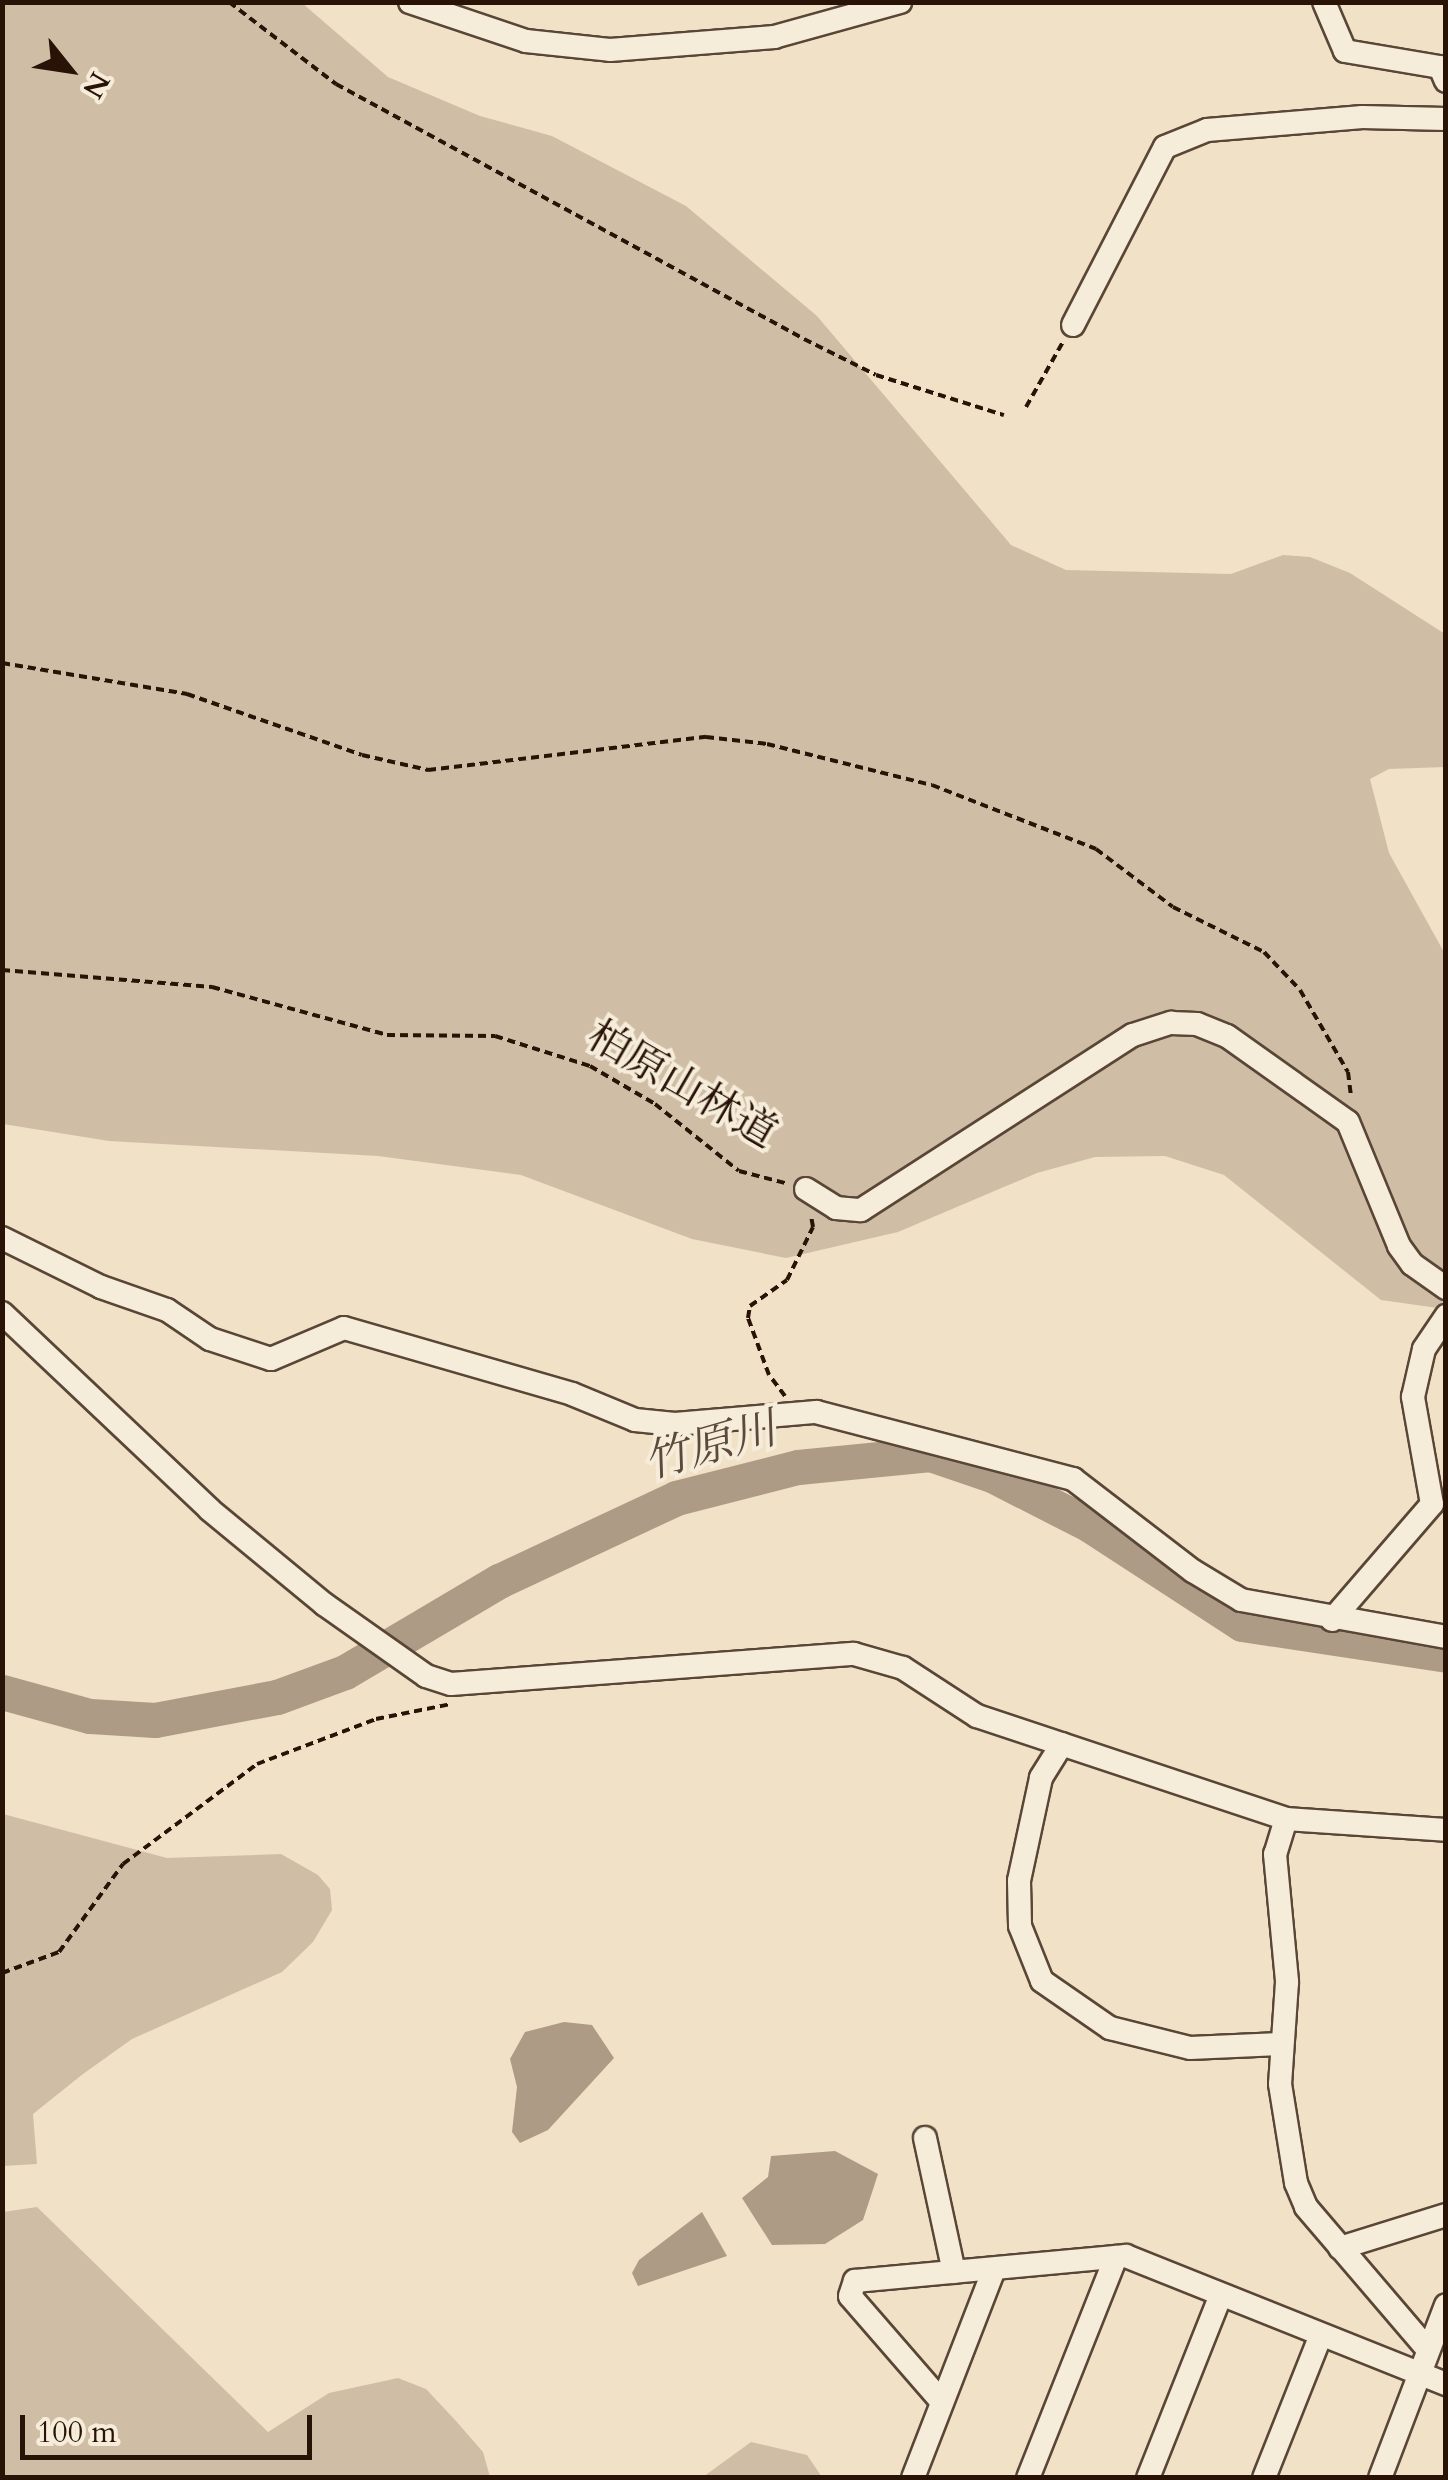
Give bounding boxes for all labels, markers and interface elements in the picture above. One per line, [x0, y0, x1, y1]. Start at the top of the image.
north arrow [20, 20, 120, 120]
text: N [73, 65, 119, 105]
street label: 柏原山林道 [578, 1011, 786, 1159]
water label: 竹原川 [638, 1401, 782, 1491]
scale bar [25, 2395, 318, 2457]
text: 100 m [37, 2412, 117, 2453]

